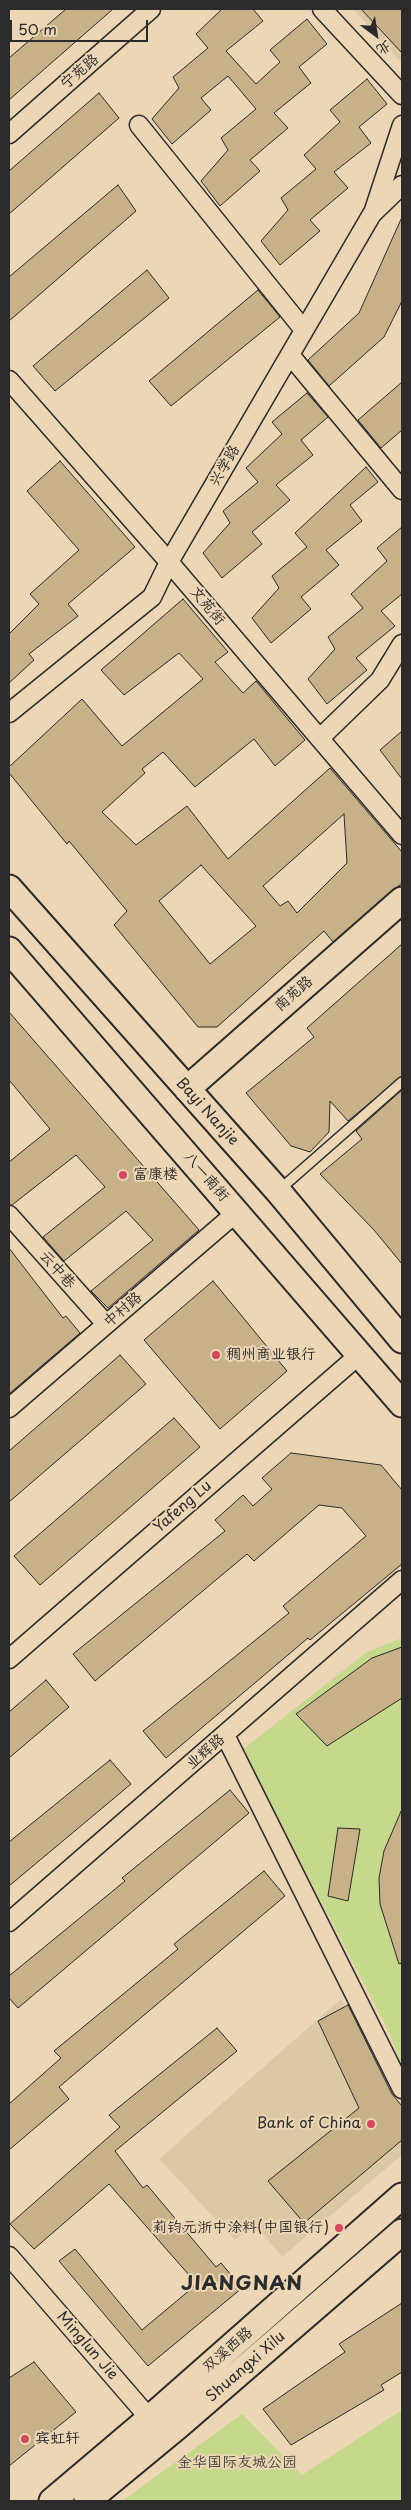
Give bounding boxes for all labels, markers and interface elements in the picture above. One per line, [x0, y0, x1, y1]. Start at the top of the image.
scale bar [12, 10, 150, 42]
north arrow [351, 10, 401, 60]
text: 50 m [18, 17, 57, 40]
text: 北 [373, 36, 395, 61]
street label: 宁苑路 [57, 50, 103, 94]
street label: 兴学路 [206, 442, 244, 490]
street label: 文苑街 [186, 583, 228, 629]
street label: 南苑路 [271, 972, 317, 1016]
street label: Bayi Nanjie [172, 1074, 242, 1150]
street label: 八一南街 [180, 1148, 232, 1206]
place label: 富康楼 [133, 1166, 178, 1184]
marker: 富康楼 [117, 1169, 129, 1181]
street label: 云中巷 [35, 1247, 79, 1293]
street label: 中村路 [100, 1288, 146, 1332]
place label: 稠州商业银行 [226, 1346, 316, 1364]
marker: 稠州商业银行 [210, 1349, 222, 1361]
street label: Yafeng Lu [150, 1477, 216, 1537]
street label: 业辉路 [183, 1730, 229, 1774]
place label: Bank of China [257, 2115, 361, 2133]
marker: Bank of China [365, 2118, 377, 2130]
place label: 莉钧元浙中涂料(中国银行) [152, 2219, 329, 2237]
marker: 莉钧元浙中涂料(中国银行) [333, 2222, 345, 2234]
district label: JIANGNAN [181, 2272, 303, 2296]
street label: Minglun Jie [53, 2308, 121, 2384]
street label: 双溪西路 [199, 2324, 257, 2376]
street label: Shuangxi Xilu [203, 2328, 289, 2406]
place label: 宾虹轩 [35, 2430, 80, 2448]
marker: 宾虹轩 [19, 2433, 31, 2445]
park label: 金华国际友城公园 [177, 2454, 297, 2472]

